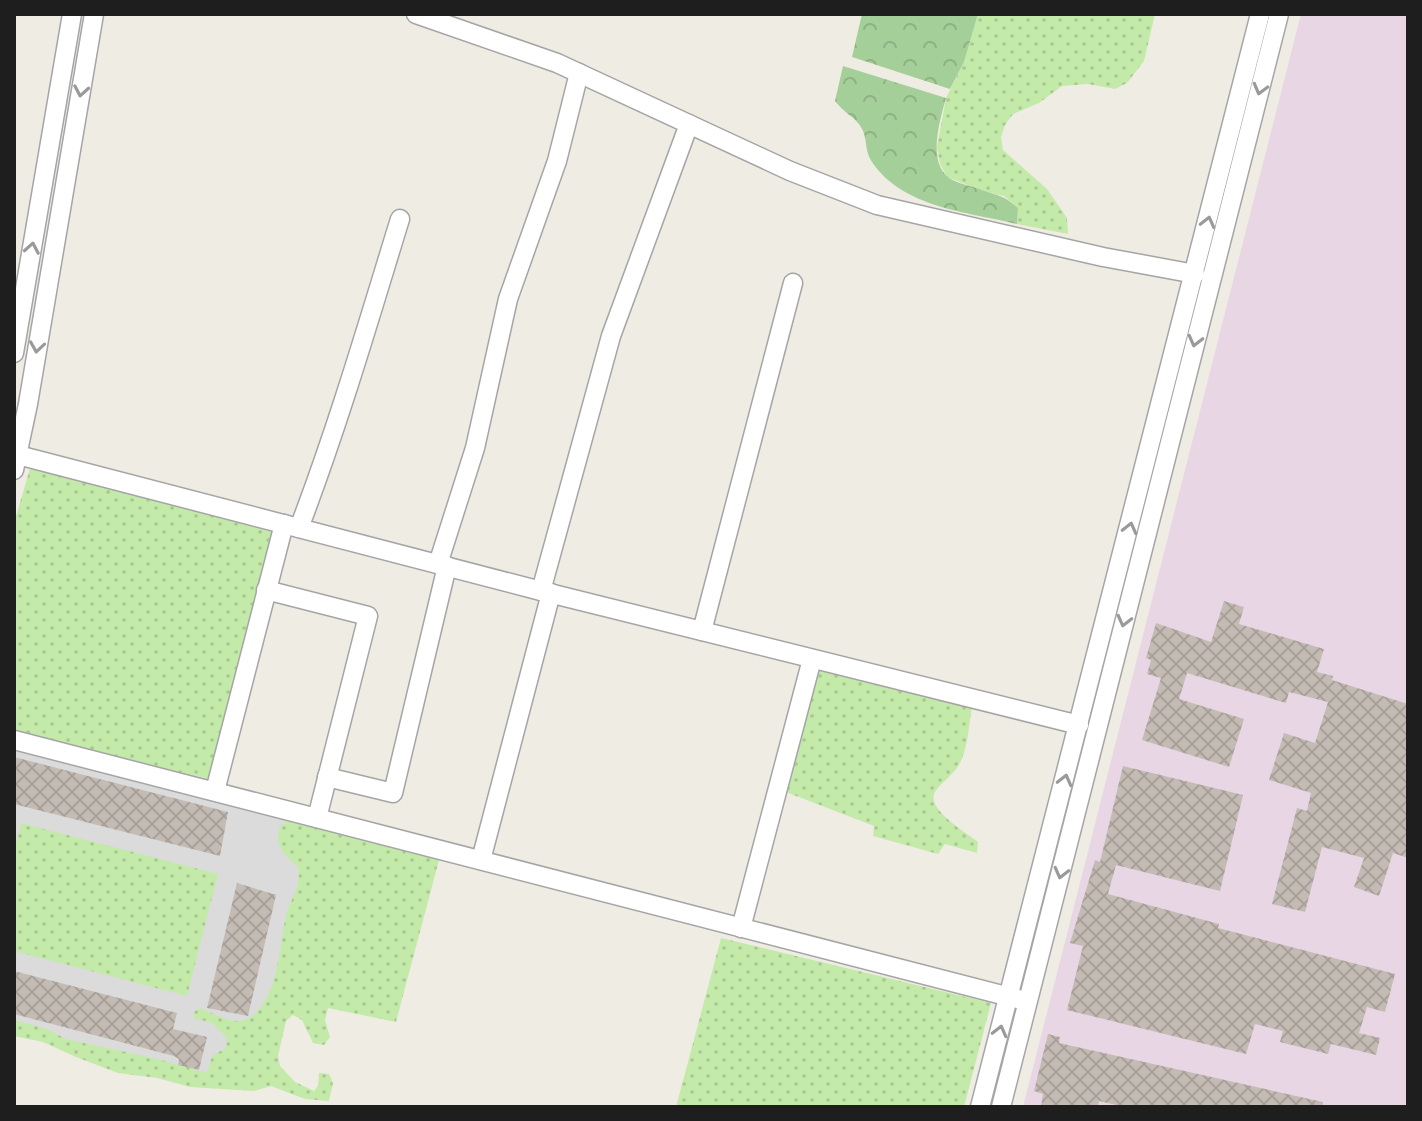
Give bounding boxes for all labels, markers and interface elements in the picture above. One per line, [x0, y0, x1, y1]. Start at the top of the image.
one-way arrow [1252, 82, 1269, 96]
one-way arrow [73, 84, 90, 98]
one-way arrow [1199, 215, 1216, 229]
one-way arrow [23, 241, 40, 255]
one-way arrow [1187, 334, 1204, 348]
one-way arrow [29, 340, 46, 354]
one-way arrow [1120, 521, 1137, 535]
one-way arrow [1117, 613, 1134, 627]
one-way arrow [1055, 773, 1072, 787]
one-way arrow [1053, 865, 1070, 879]
one-way arrow [990, 1025, 1007, 1039]

